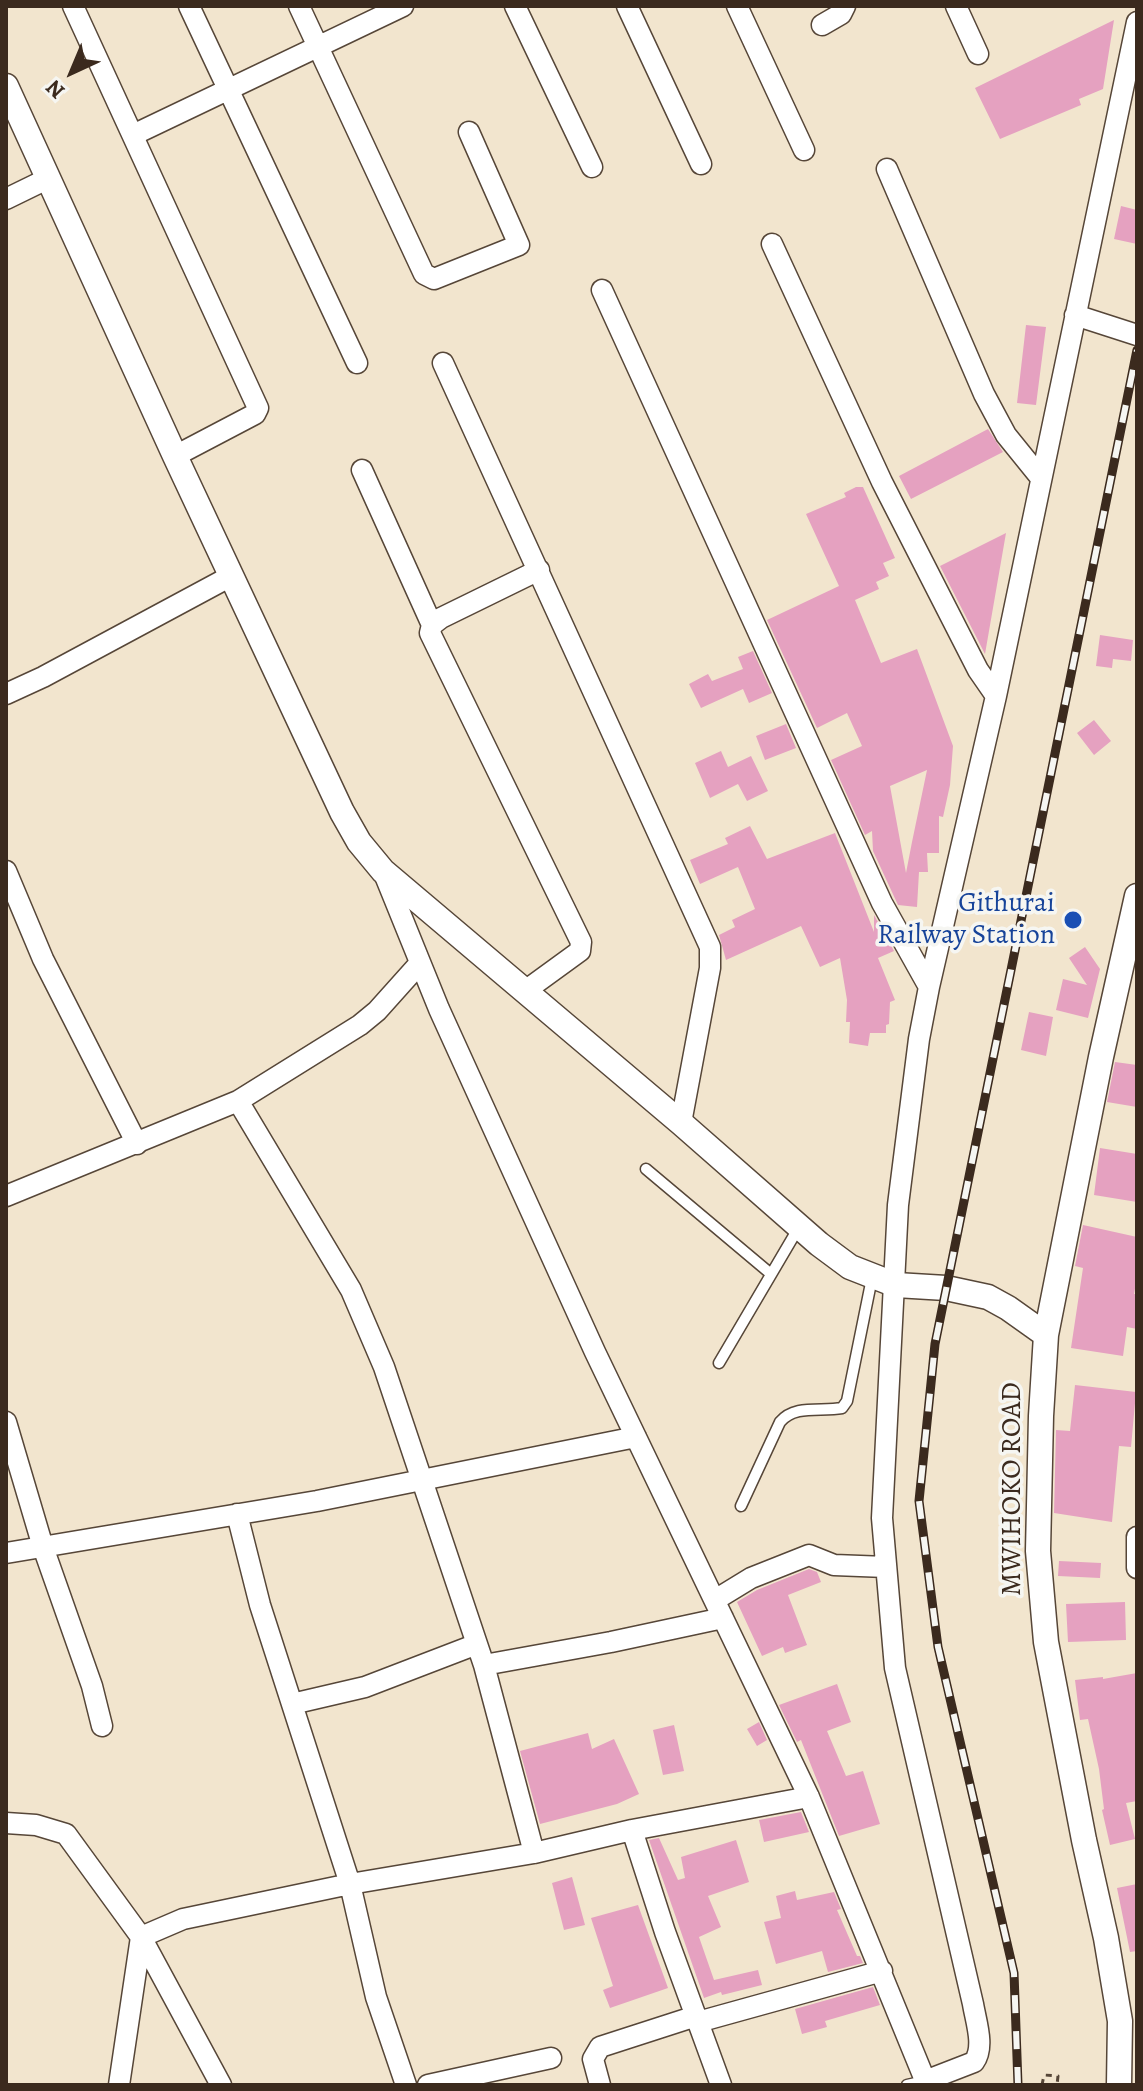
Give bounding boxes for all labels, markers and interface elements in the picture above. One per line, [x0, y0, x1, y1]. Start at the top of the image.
north arrow [32, 32, 112, 112]
text: N [39, 73, 72, 106]
place label: Githurai Railway Station [877, 887, 1055, 953]
marker: Githurai Railway Station [1062, 909, 1084, 931]
street label: MWIHOKO ROAD [996, 1382, 1030, 1596]

